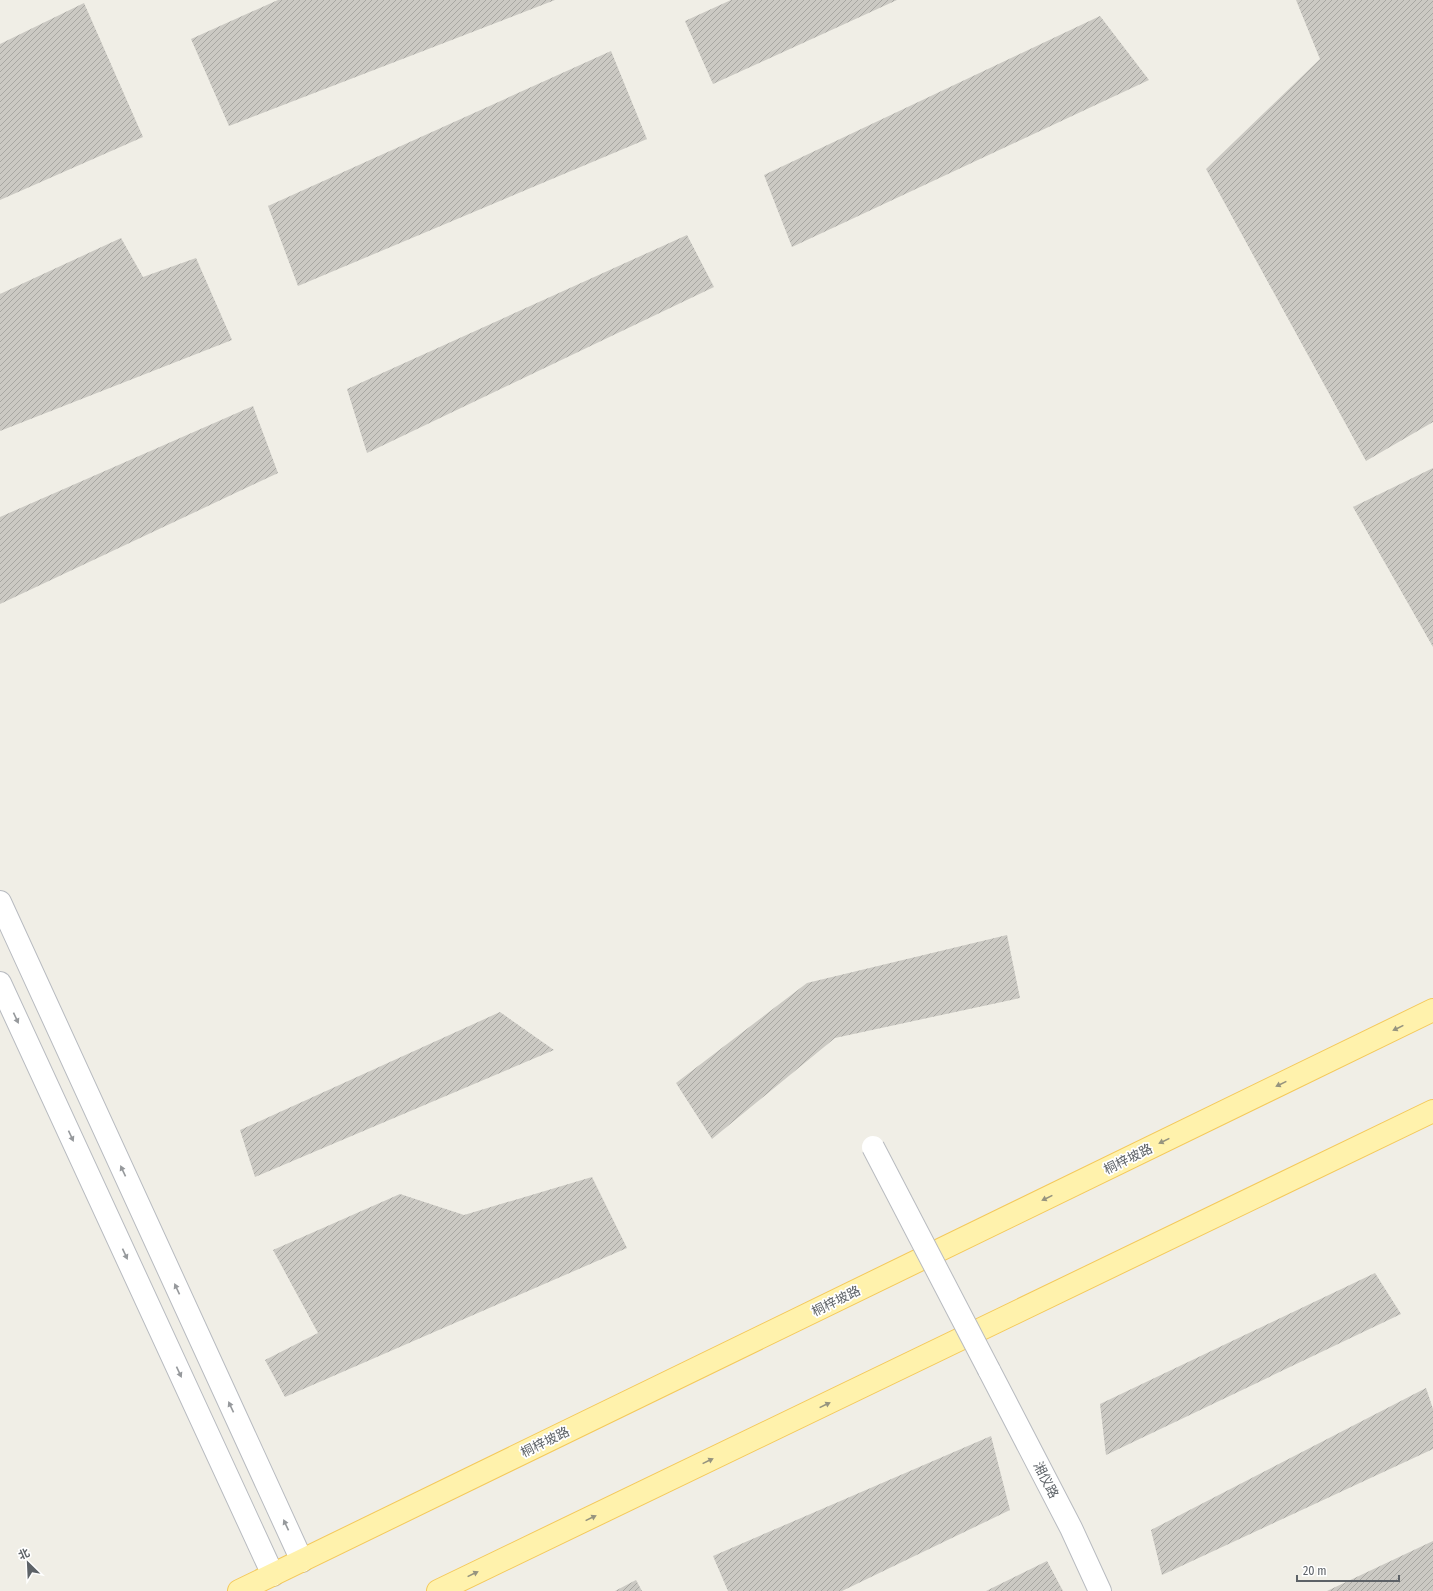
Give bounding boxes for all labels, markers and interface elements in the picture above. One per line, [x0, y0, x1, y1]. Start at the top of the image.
one-way arrow [13, 1012, 19, 1024]
one-way arrow [1392, 1024, 1404, 1031]
one-way arrow [1275, 1081, 1287, 1087]
one-way arrow [68, 1131, 74, 1142]
one-way arrow [1158, 1138, 1170, 1144]
street label: 桐梓坡路 [1101, 1141, 1155, 1177]
one-way arrow [120, 1165, 126, 1176]
one-way arrow [1042, 1195, 1053, 1201]
one-way arrow [122, 1249, 128, 1260]
one-way arrow [174, 1283, 180, 1294]
street label: 桐梓坡路 [809, 1283, 863, 1319]
one-way arrow [176, 1367, 182, 1378]
one-way arrow [228, 1401, 235, 1413]
one-way arrow [819, 1402, 830, 1408]
street label: 桐梓坡路 [518, 1424, 572, 1460]
one-way arrow [702, 1458, 713, 1464]
street label: 湘仪路 [1030, 1459, 1062, 1501]
one-way arrow [585, 1515, 596, 1521]
one-way arrow [283, 1520, 289, 1531]
north arrow [8, 1543, 48, 1583]
text: 北 [16, 1546, 32, 1562]
scale bar [1297, 1557, 1399, 1583]
text: 20 m [1303, 1564, 1327, 1578]
one-way arrow [468, 1571, 479, 1577]

